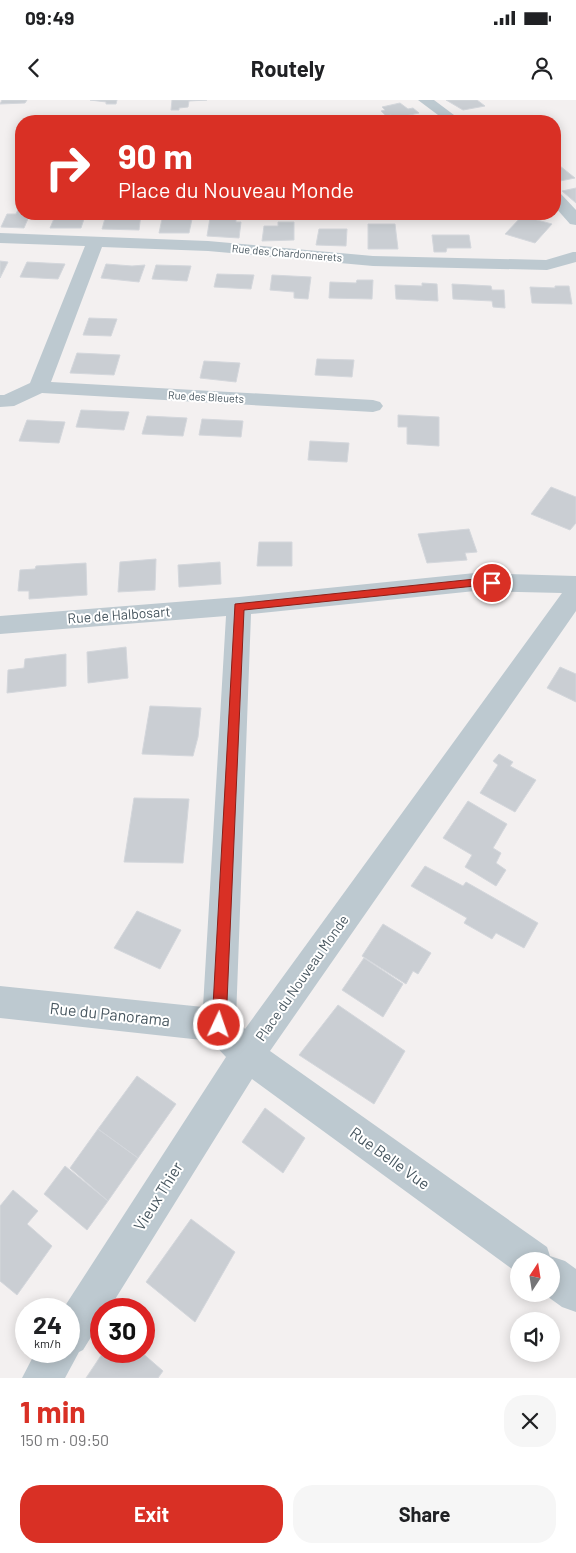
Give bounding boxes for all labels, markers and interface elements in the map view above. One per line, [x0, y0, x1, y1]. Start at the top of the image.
text: 09:49 [25, 6, 74, 29]
icon: back [20, 54, 48, 82]
icon: person [528, 54, 556, 82]
text: Routely [251, 55, 325, 81]
text: 90 m [118, 134, 193, 176]
icon: right [35, 135, 100, 200]
text: Place du Nouveau Monde [118, 176, 354, 202]
street label: Rue des Chardonnerets [231, 241, 343, 264]
street label: Rue des Bleuets [168, 388, 244, 405]
pin [471, 562, 513, 604]
icon: arrive [478, 569, 506, 597]
street label: Rue de Halbosart [67, 602, 171, 627]
street label: Place du Nouveau Monde [252, 911, 352, 1044]
street label: Rue du Panorama [49, 998, 171, 1029]
position arrow [192, 998, 244, 1050]
street label: Rue Belle Vue [347, 1122, 434, 1193]
street label: Vieux Thier [129, 1158, 186, 1234]
north arrow [510, 1252, 560, 1302]
map controls [510, 1252, 560, 1362]
speed limit sign: 30 [90, 1298, 155, 1363]
text: 24 [33, 1309, 62, 1339]
button: sound [510, 1312, 560, 1362]
text: km/h [34, 1336, 61, 1350]
text: 1 min [20, 1393, 86, 1429]
button: close [504, 1395, 556, 1447]
text: 150 m · 09:50 [20, 1430, 109, 1449]
button: Exit [20, 1485, 283, 1543]
button: Share [293, 1485, 556, 1543]

